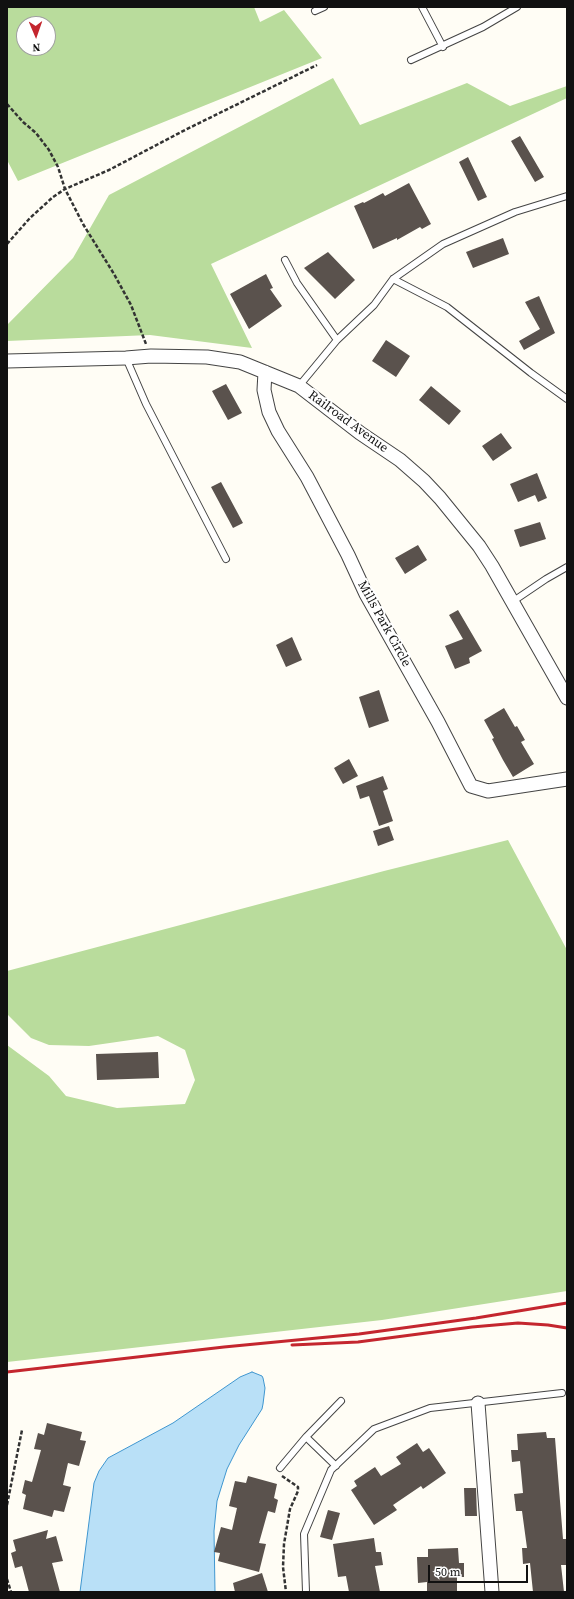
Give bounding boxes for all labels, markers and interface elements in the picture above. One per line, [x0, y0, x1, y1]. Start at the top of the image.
north arrow [16, 16, 56, 56]
text: N [32, 40, 41, 55]
street label: Railroad Avenue [305, 388, 391, 456]
street label: Mills Park Circle [354, 578, 414, 670]
scale bar [430, 1557, 530, 1583]
text: 50 m [435, 1564, 461, 1580]

